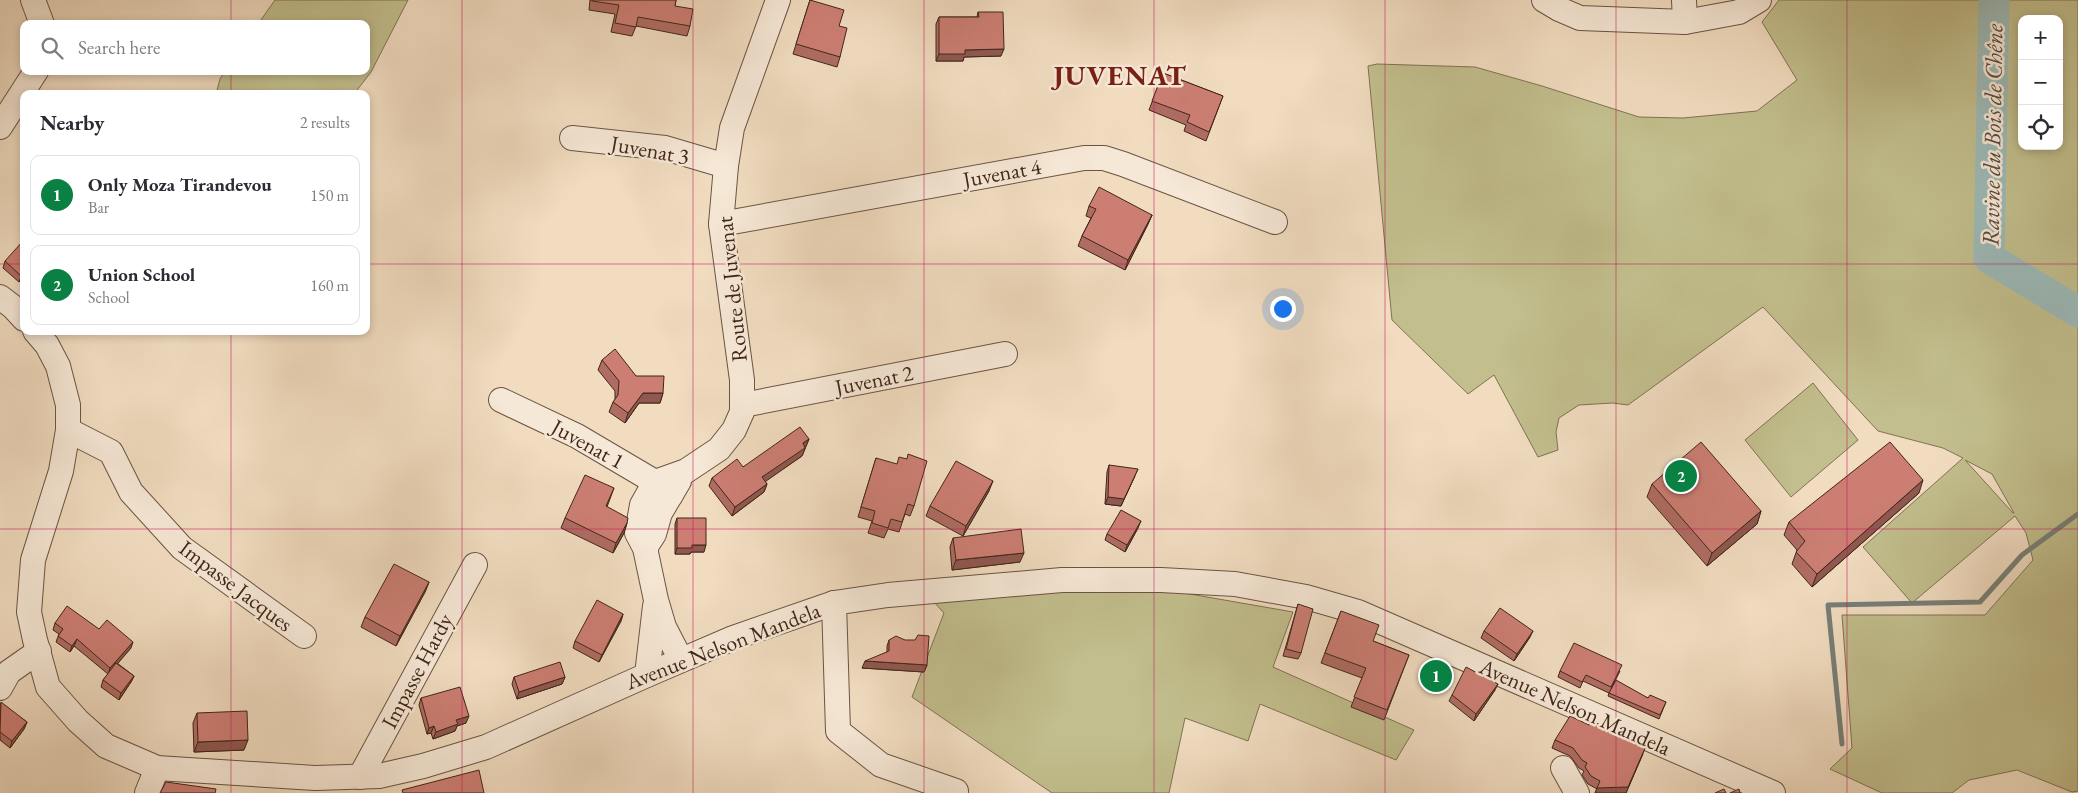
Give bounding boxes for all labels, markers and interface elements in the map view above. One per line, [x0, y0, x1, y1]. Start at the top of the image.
map controls [2018, 15, 2063, 150]
button: + [2018, 15, 2063, 60]
search box [20, 20, 370, 75]
water label: Ravine du Bois de Chêne [1975, 23, 2009, 246]
icon: search [38, 34, 66, 62]
text: Search here [78, 35, 160, 60]
district label: JUVENAT [1050, 57, 1187, 93]
button: − [2018, 60, 2063, 105]
button: locate [2018, 105, 2063, 150]
text: Nearby [40, 109, 104, 136]
text: 2 results [300, 112, 350, 133]
street label: Juvenat 3 [607, 129, 691, 171]
street label: Juvenat 4 [959, 152, 1044, 194]
text: Only Moza Tirandevou [88, 172, 272, 197]
text: 1 [53, 185, 61, 206]
text: 150 m [310, 185, 349, 206]
text: Bar [88, 197, 109, 218]
street label: Route de Juvenat [710, 215, 754, 363]
text: Union School [88, 262, 195, 287]
text: 2 [53, 275, 61, 296]
text: 160 m [310, 275, 349, 296]
text: School [88, 287, 130, 308]
your location [1270, 296, 1296, 322]
street label: Juvenat 2 [830, 358, 916, 402]
street label: Juvenat 1 [545, 411, 630, 476]
pin: 2 [1665, 457, 1697, 495]
street label: Impasse Jacques [173, 534, 299, 638]
street label: Avenue Nelson Mandela [621, 595, 825, 697]
street label: Impasse Hardy [375, 608, 460, 734]
street label: Avenue Nelson Mandela [1474, 651, 1675, 762]
pin: 1 [1420, 657, 1452, 695]

